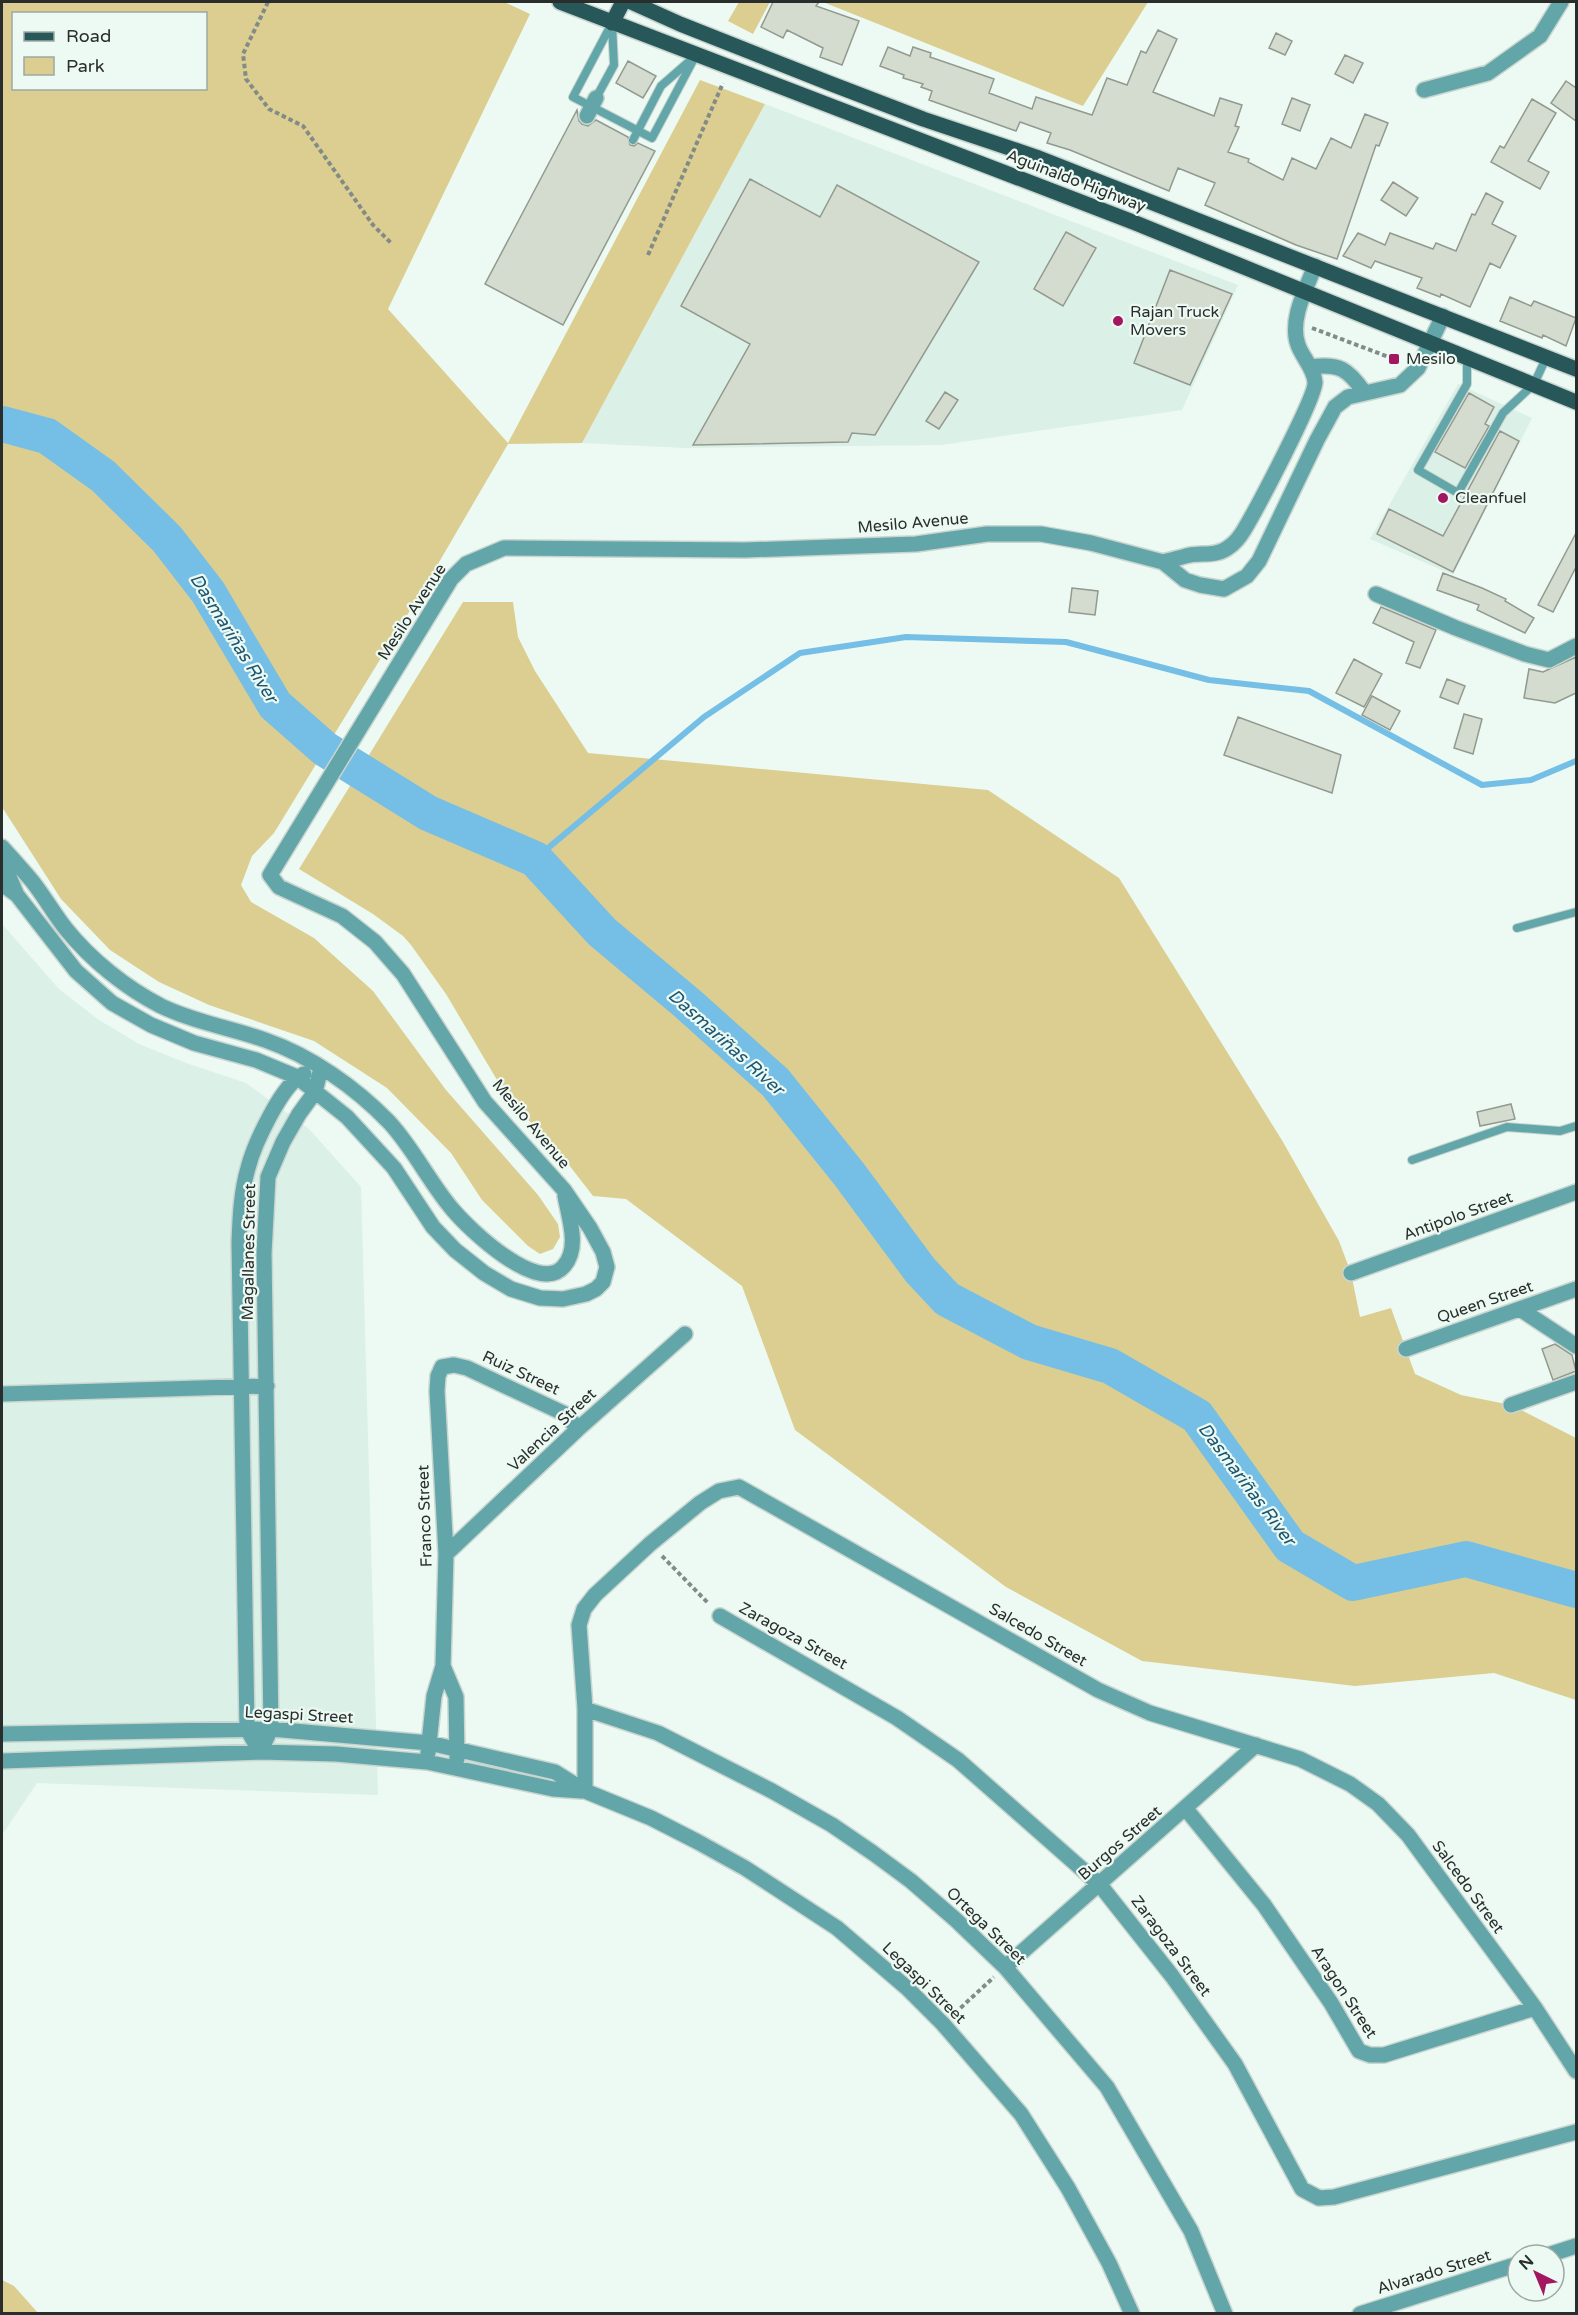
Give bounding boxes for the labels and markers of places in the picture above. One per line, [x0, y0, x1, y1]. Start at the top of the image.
place label: Rajan Truck Movers [1130, 302, 1220, 340]
marker: Rajan Truck Movers [1111, 314, 1125, 328]
place label: Mesilo [1406, 349, 1456, 369]
marker: Mesilo [1387, 352, 1401, 366]
place label: Cleanfuel [1455, 488, 1527, 508]
marker: Cleanfuel [1436, 491, 1450, 505]

